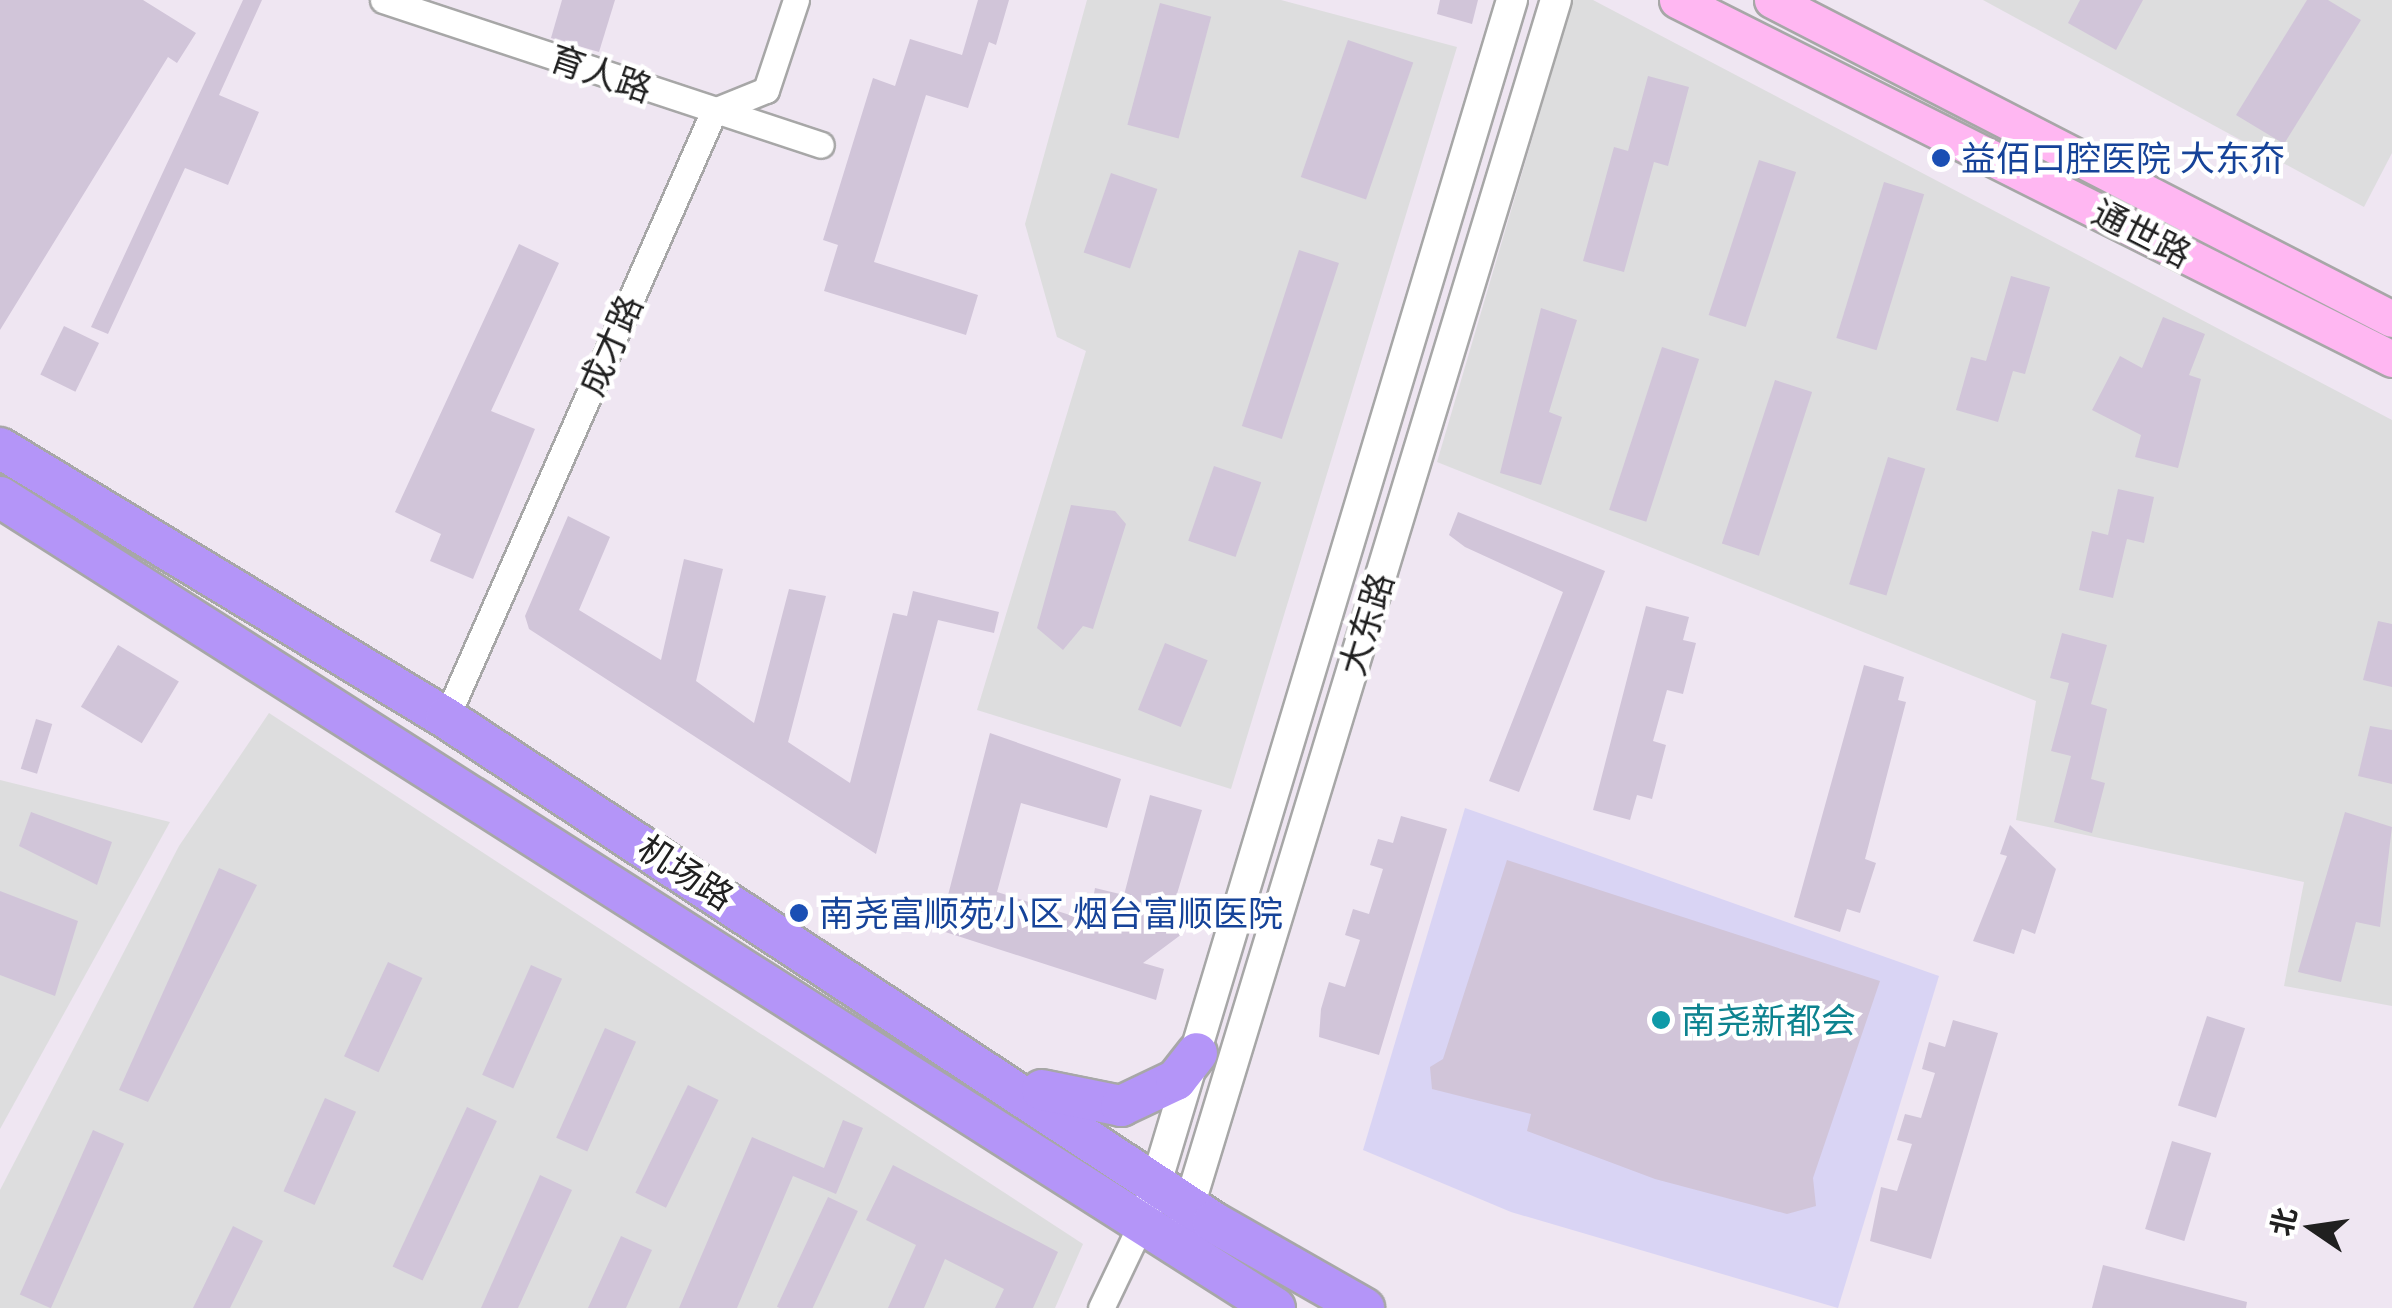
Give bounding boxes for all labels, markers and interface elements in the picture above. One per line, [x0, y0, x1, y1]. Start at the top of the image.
street label: 育人路 [545, 36, 657, 110]
place label: 益佰口腔医院 大东夼 [1961, 137, 2285, 179]
marker: 益佰口腔医院 大东夼 [1930, 147, 1952, 169]
street label: 通世路 [2086, 190, 2198, 276]
street label: 成才路 [569, 288, 651, 402]
street label: 大东路 [1331, 568, 1401, 680]
street label: 机场路 [631, 826, 741, 918]
place label: 南尧富顺苑小区 烟台富顺医院 [819, 892, 1283, 934]
marker: 南尧富顺苑小区 烟台富顺医院 [788, 902, 810, 924]
place label: 南尧新都会 [1681, 999, 1856, 1041]
marker: 南尧新都会 [1650, 1009, 1672, 1031]
north arrow [2262, 1178, 2362, 1278]
text: 北 [2261, 1203, 2304, 1239]

